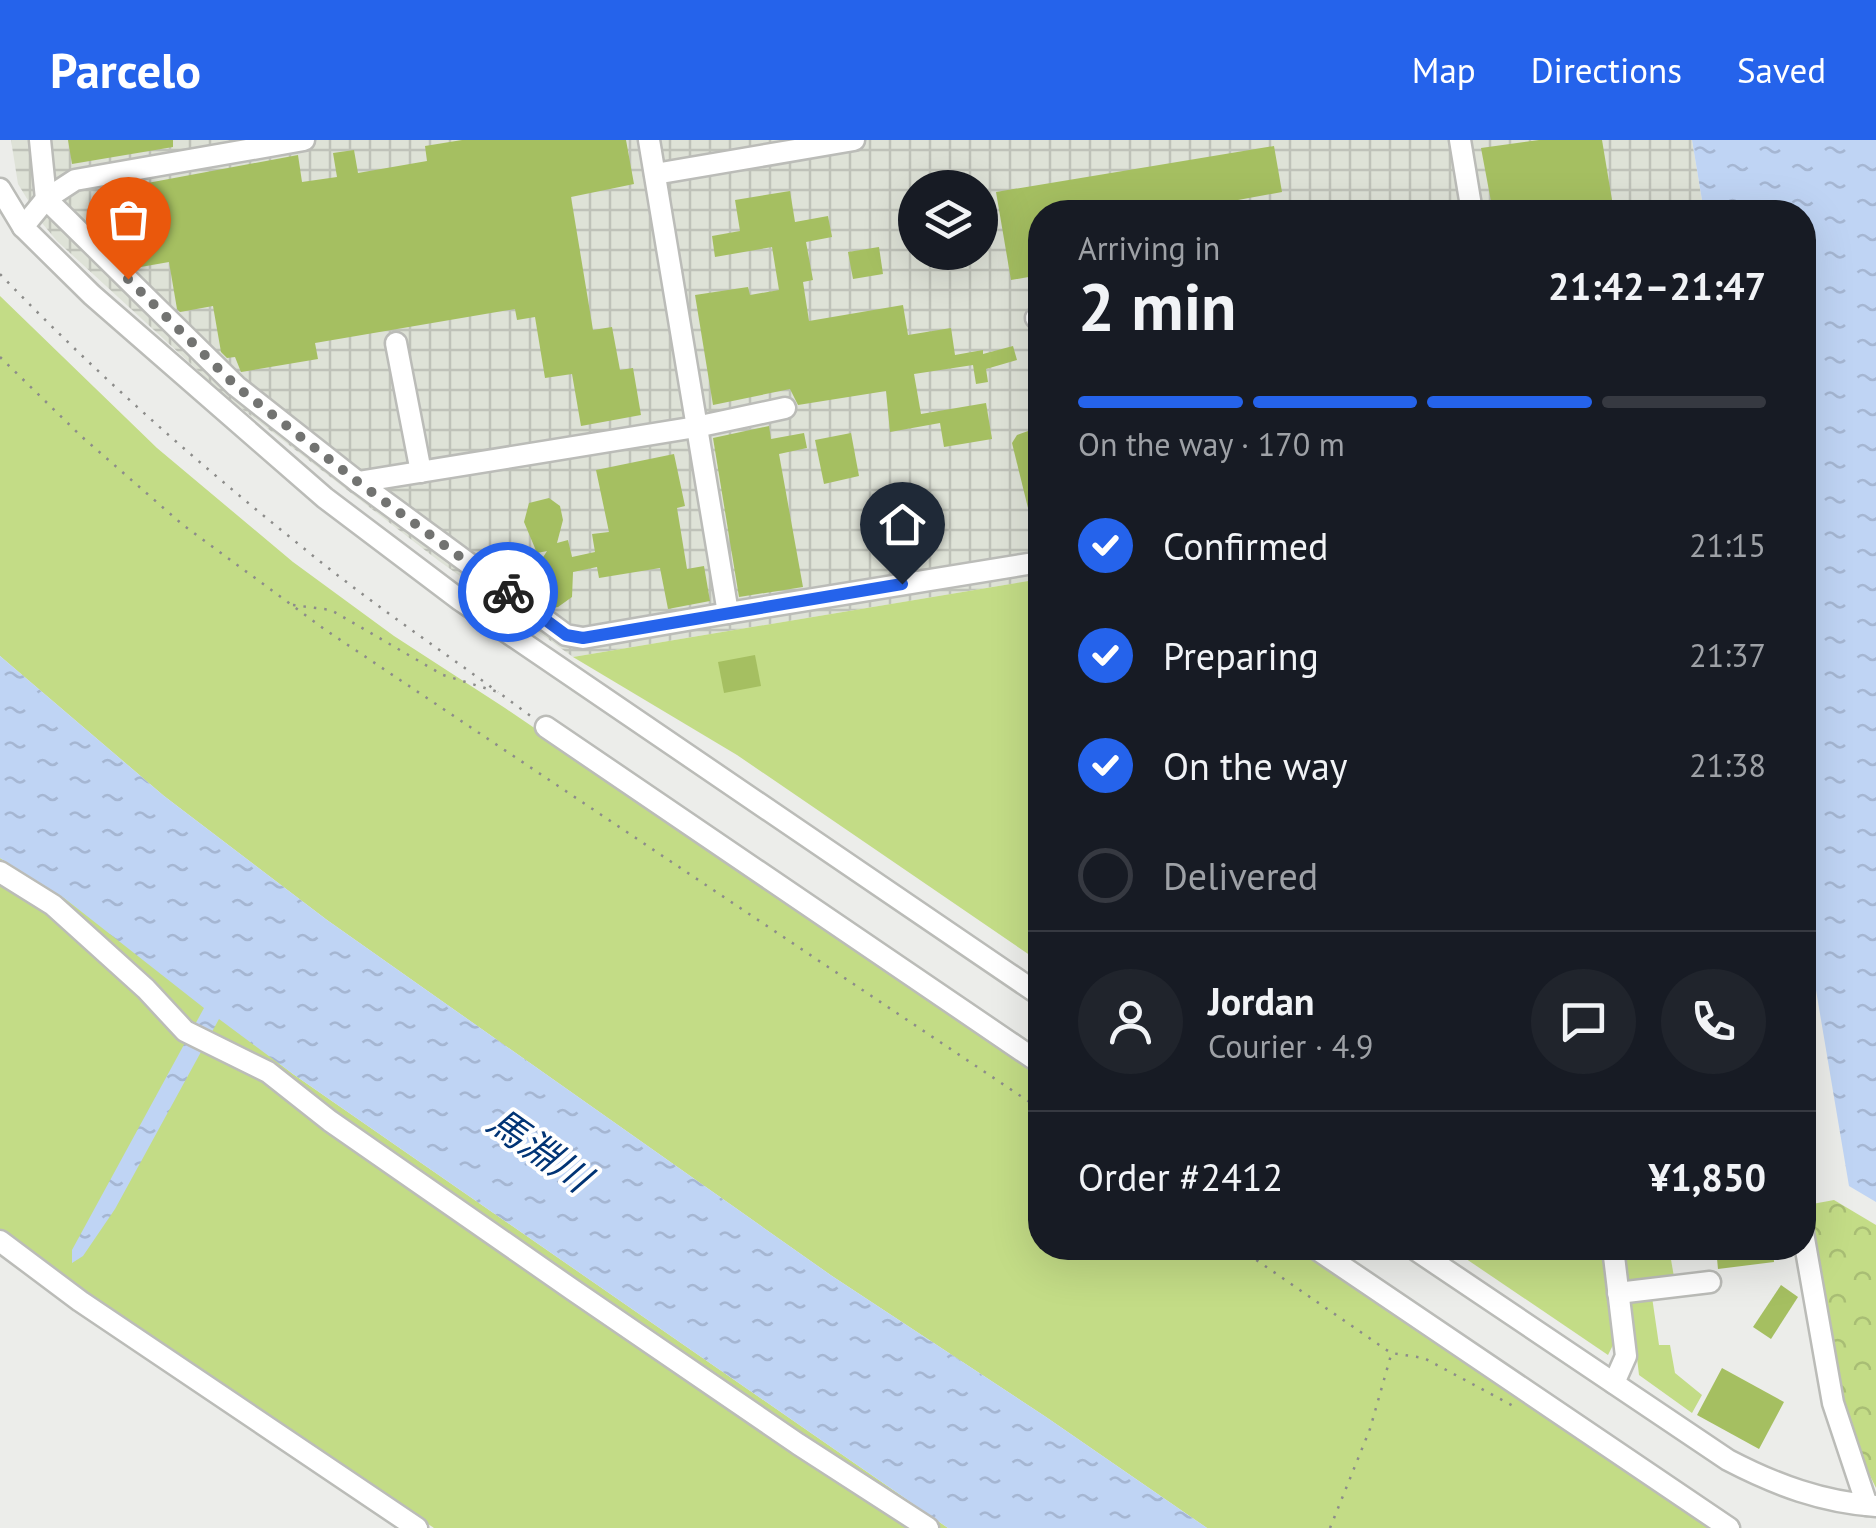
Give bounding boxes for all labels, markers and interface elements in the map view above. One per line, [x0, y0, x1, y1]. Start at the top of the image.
text: Parcelo [50, 39, 201, 101]
text: Map [1412, 47, 1476, 93]
text: Directions [1531, 47, 1682, 93]
text: Saved [1737, 47, 1826, 93]
map controls [898, 170, 998, 270]
button: layers [898, 170, 998, 270]
pin [86, 177, 171, 280]
icon: bag [101, 192, 156, 247]
text: Arriving in [1078, 227, 1220, 269]
text: 21:42–21:47 [1548, 261, 1766, 310]
text: 2 min [1078, 264, 1237, 348]
text: On the way · 170 m [1078, 423, 1345, 465]
pin [860, 482, 945, 585]
icon: home [875, 497, 930, 552]
icon: check [1078, 518, 1133, 573]
text: Confirmed [1163, 521, 1329, 570]
text: 21:15 [1689, 524, 1766, 566]
courier [458, 542, 558, 642]
icon: bike [481, 565, 536, 620]
icon: check [1078, 628, 1133, 683]
text: Preparing [1163, 631, 1319, 680]
text: 21:37 [1689, 634, 1766, 676]
icon: check [1078, 738, 1133, 793]
text: On the way [1163, 741, 1348, 790]
text: 21:38 [1689, 744, 1766, 786]
text: Delivered [1163, 851, 1318, 900]
button: person [1078, 969, 1183, 1074]
button: chat [1531, 969, 1636, 1074]
button: phone [1661, 969, 1766, 1074]
text: Jordan [1208, 976, 1314, 1025]
text: Courier · 4.9 [1208, 1025, 1374, 1067]
water label: 馬淵川 [479, 1096, 604, 1204]
text: Order #2412 [1078, 1152, 1283, 1201]
text: ¥1,850 [1649, 1152, 1766, 1201]

